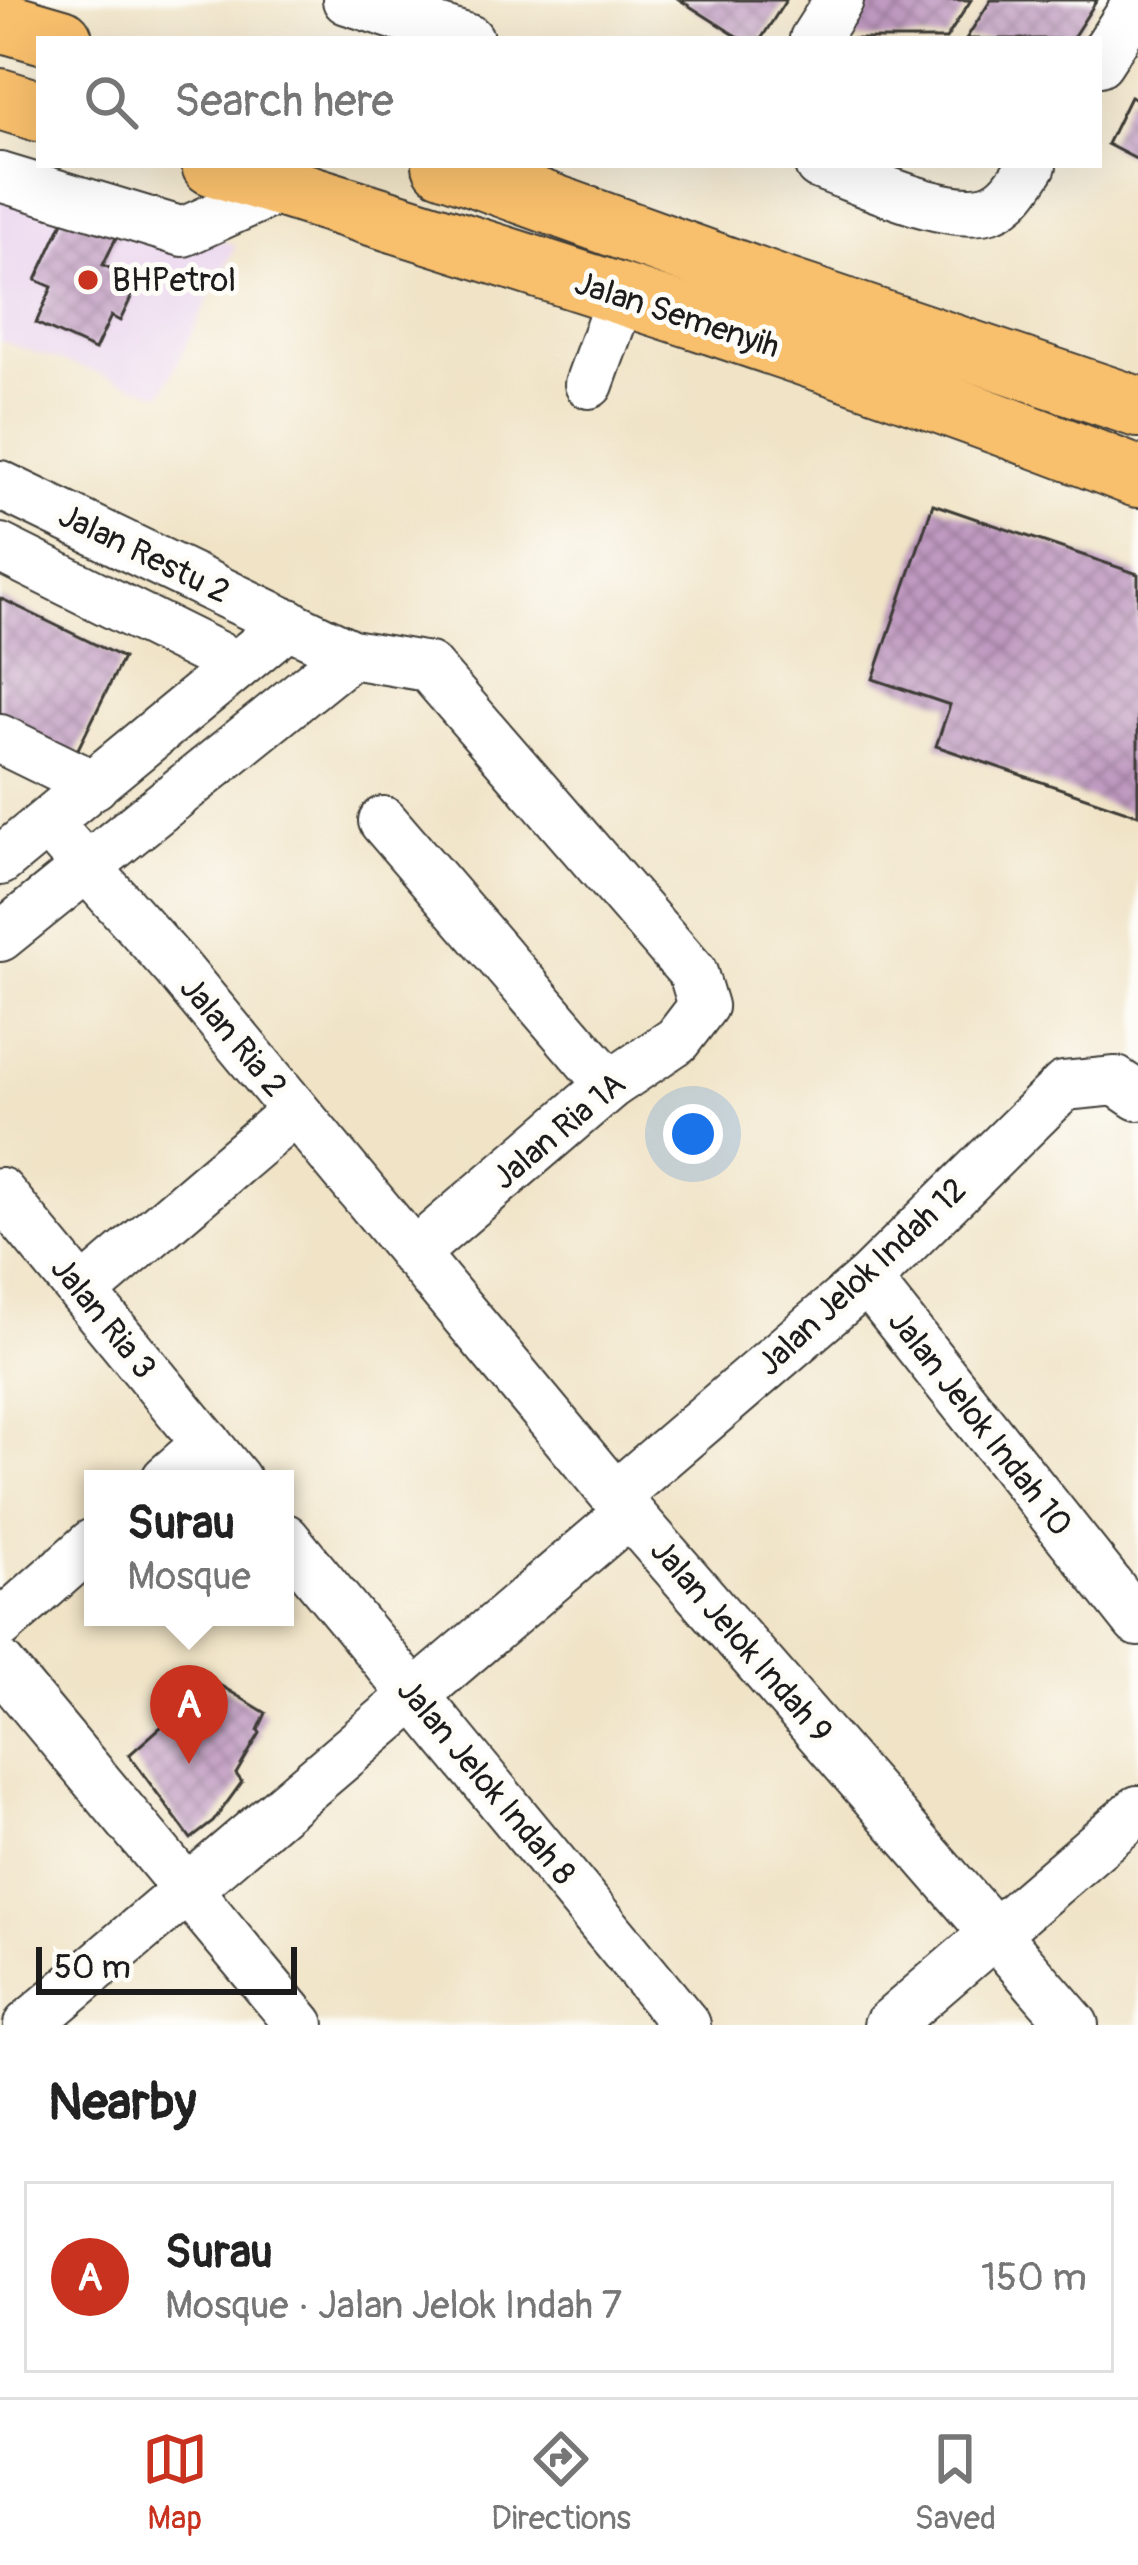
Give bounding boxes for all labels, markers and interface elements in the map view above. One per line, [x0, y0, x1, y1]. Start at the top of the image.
search box [36, 36, 1102, 168]
icon: search [78, 69, 144, 135]
text: Search here [174, 74, 394, 130]
place label: BHPetrol [112, 260, 236, 301]
street label: Jalan Semenyih [569, 263, 785, 367]
marker: BHPetrol [75, 267, 101, 293]
street label: Jalan Restu 2 [52, 495, 236, 613]
street label: Jalan Ria 2 [171, 968, 295, 1106]
street label: Jalan Ria 1A [484, 1064, 634, 1198]
your location [663, 1104, 723, 1164]
street label: Jalan Jelok Indah 12 [749, 1170, 975, 1384]
street label: Jalan Ria 3 [41, 1249, 165, 1387]
street label: Jalan Jelok Indah 10 [879, 1302, 1081, 1544]
popup [84, 1470, 294, 1626]
text: Surau [127, 1496, 235, 1552]
street label: Jalan Jelok Indah 9 [641, 1531, 841, 1751]
text: Mosque [127, 1552, 251, 1601]
pin: A [150, 1665, 228, 1764]
street label: Jalan Jelok Indah 8 [388, 1671, 584, 1893]
scale bar [36, 1941, 297, 1994]
text: 50 m [54, 1947, 131, 1988]
text: Nearby [48, 2071, 196, 2135]
text: Surau [165, 2225, 273, 2281]
text: A [77, 2253, 103, 2302]
text: 150 m [981, 2253, 1087, 2302]
text: Mosque · Jalan Jelok Indah 7 [165, 2281, 622, 2330]
tab: Map [142, 2426, 208, 2539]
tab: Directions [491, 2426, 631, 2539]
tab: Saved [914, 2426, 996, 2539]

